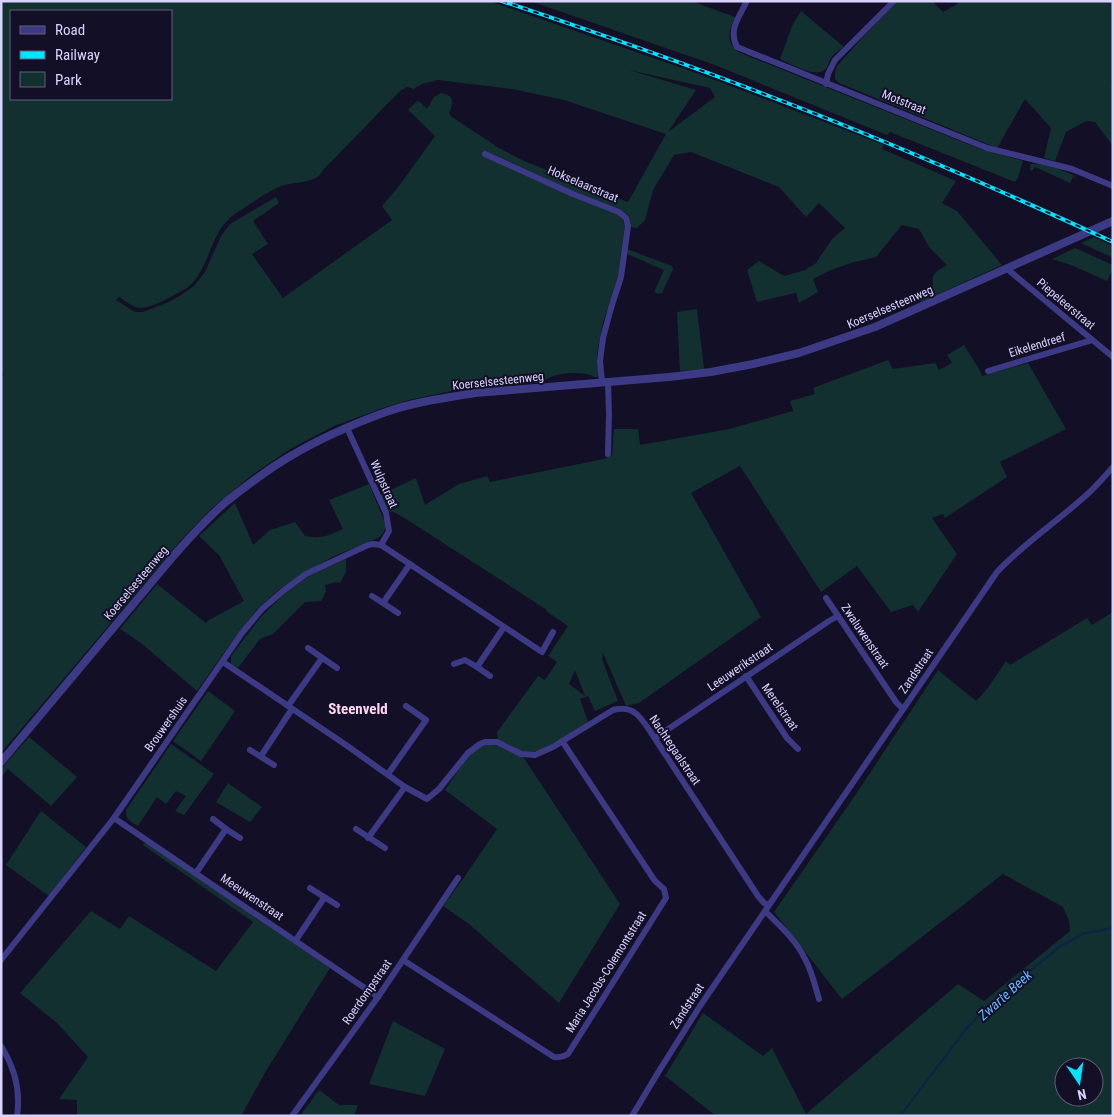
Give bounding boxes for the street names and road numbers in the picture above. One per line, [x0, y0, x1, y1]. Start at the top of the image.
street label: Motstraat [880, 87, 928, 117]
street label: Hokselaarstraat [546, 163, 621, 205]
street label: Piepeleerstraat [1034, 276, 1098, 333]
street label: Koerselsesteenweg [845, 283, 935, 331]
street label: Eikelendreef [1007, 330, 1067, 360]
street label: Koerselsesteenweg [451, 369, 545, 393]
street label: Wulpstraat [367, 458, 401, 511]
street label: Koerselsesteenweg [101, 543, 171, 623]
street label: Zwaluwenstraat [838, 601, 892, 671]
street label: Leeuwerikstraat [705, 640, 776, 694]
street label: Zandstraat [896, 645, 936, 696]
street label: Merelstraat [759, 681, 802, 734]
street label: Brouwershuis [142, 694, 190, 754]
street label: Nachtegaalstraat [646, 712, 704, 788]
street label: Meeuwenstraat [218, 871, 286, 923]
street label: Maria Jacobs-Colemontstraat [563, 908, 649, 1035]
street label: Roerdompstraat [339, 956, 395, 1027]
street label: Zandstraat [667, 980, 707, 1031]

